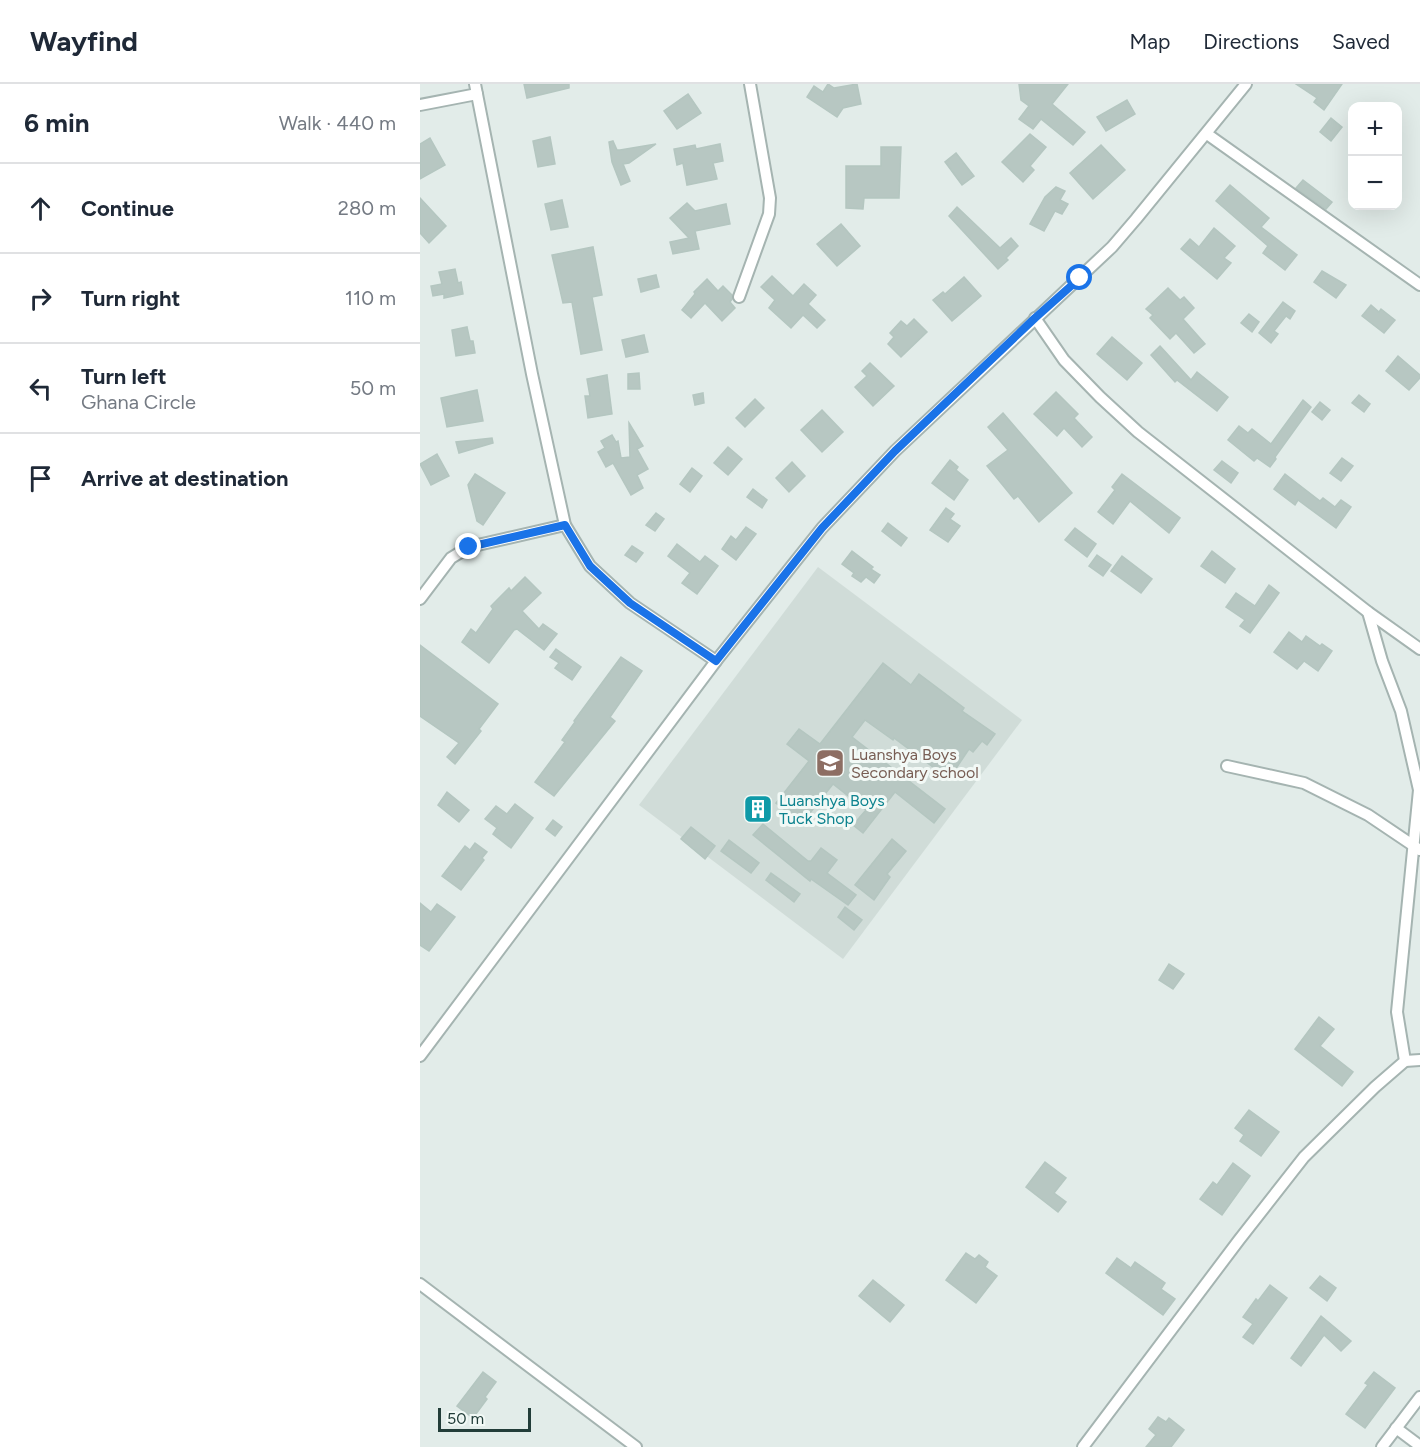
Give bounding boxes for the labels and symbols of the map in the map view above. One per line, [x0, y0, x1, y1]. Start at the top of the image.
route start [1066, 264, 1092, 290]
route end [455, 533, 481, 559]
place label: Luanshya Boys Secondary school [851, 745, 979, 782]
school or university icon: Luanshya Boys Secondary school [814, 747, 846, 779]
place label: Luanshya Boys Tuck Shop [779, 791, 885, 828]
building icon: Luanshya Boys Tuck Shop [742, 793, 774, 825]
scale bar [438, 1405, 531, 1432]

